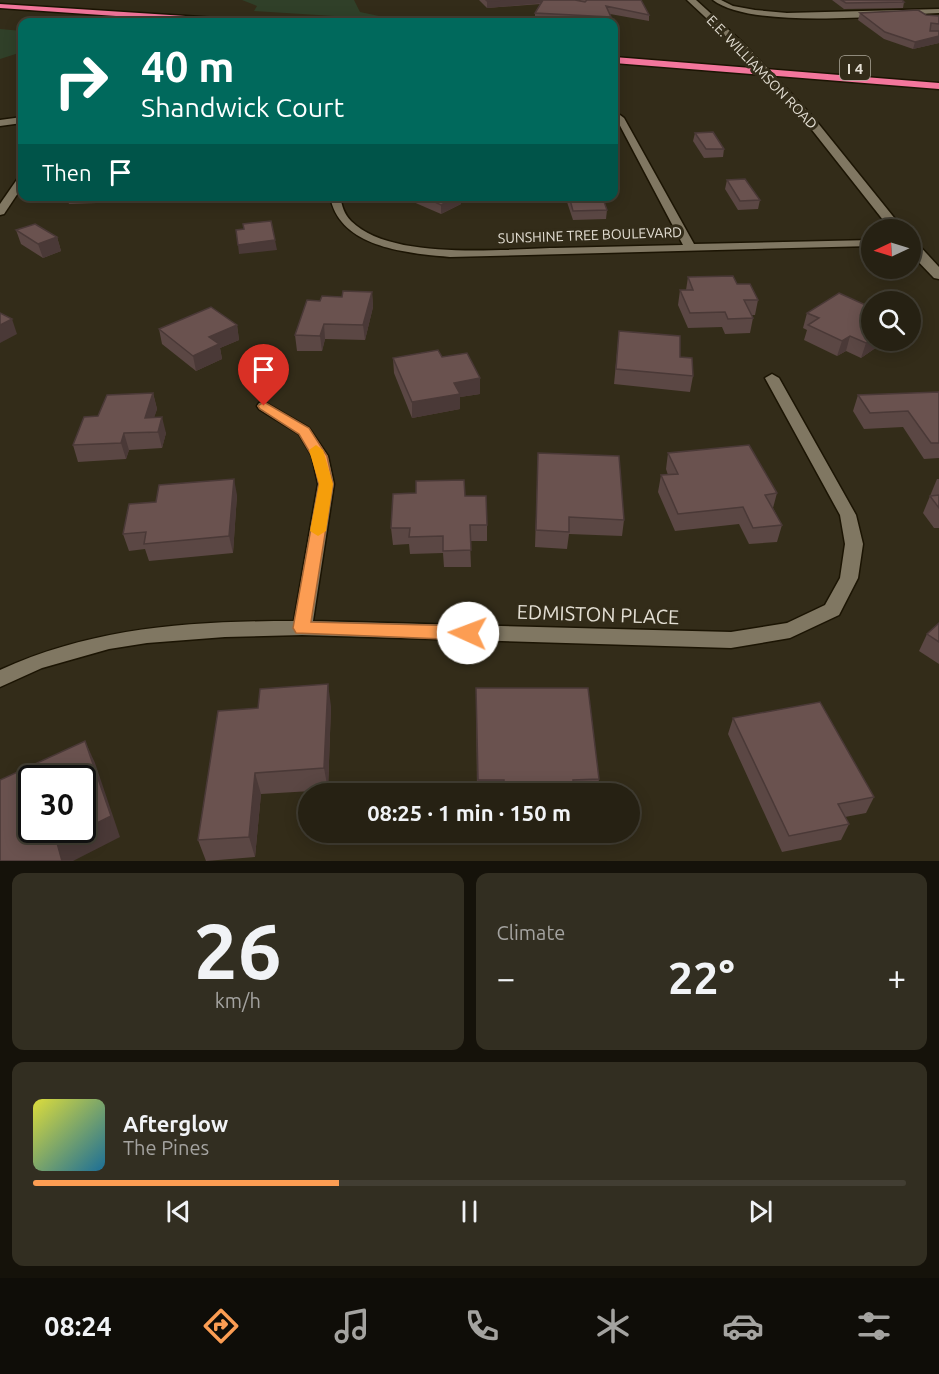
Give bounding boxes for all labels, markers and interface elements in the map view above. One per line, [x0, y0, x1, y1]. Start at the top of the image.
street label: E.E. WILLIAMSON ROAD [704, 12, 820, 132]
icon: right [42, 42, 120, 120]
text: 40 m [141, 43, 235, 90]
road number: I 4 [840, 56, 870, 80]
text: Shandwick Court [141, 92, 344, 122]
icon: arrive [104, 156, 137, 189]
text: Then [42, 160, 92, 185]
north arrow [861, 219, 921, 279]
map controls [861, 219, 921, 351]
street label: SUNSHINE TREE BOULEVARD [498, 224, 682, 246]
button: search [861, 291, 921, 351]
pin [238, 344, 289, 406]
icon: arrive [247, 353, 280, 386]
street label: EDMISTON PLACE [516, 600, 680, 628]
position arrow [436, 601, 500, 665]
speed limit sign: 30 [18, 765, 96, 843]
text: 08:25 · 1 min · 150 m [367, 800, 571, 825]
text: 26 [194, 906, 282, 994]
text: Climate [497, 921, 565, 944]
text: 22° [668, 952, 735, 1003]
text: − [497, 959, 515, 996]
text: + [887, 959, 906, 996]
text: km/h [215, 989, 261, 1012]
text: Afterglow [123, 1111, 228, 1136]
text: The Pines [123, 1136, 209, 1159]
icon: previous [162, 1195, 195, 1228]
icon: pause [453, 1195, 486, 1228]
icon: next [744, 1195, 777, 1228]
icon: directions [200, 1305, 242, 1347]
icon: music [331, 1305, 373, 1347]
icon: phone [461, 1305, 503, 1347]
icon: climate [592, 1305, 634, 1347]
icon: car [722, 1305, 764, 1347]
icon: filters [853, 1305, 895, 1347]
text: 08:24 [44, 1311, 112, 1341]

